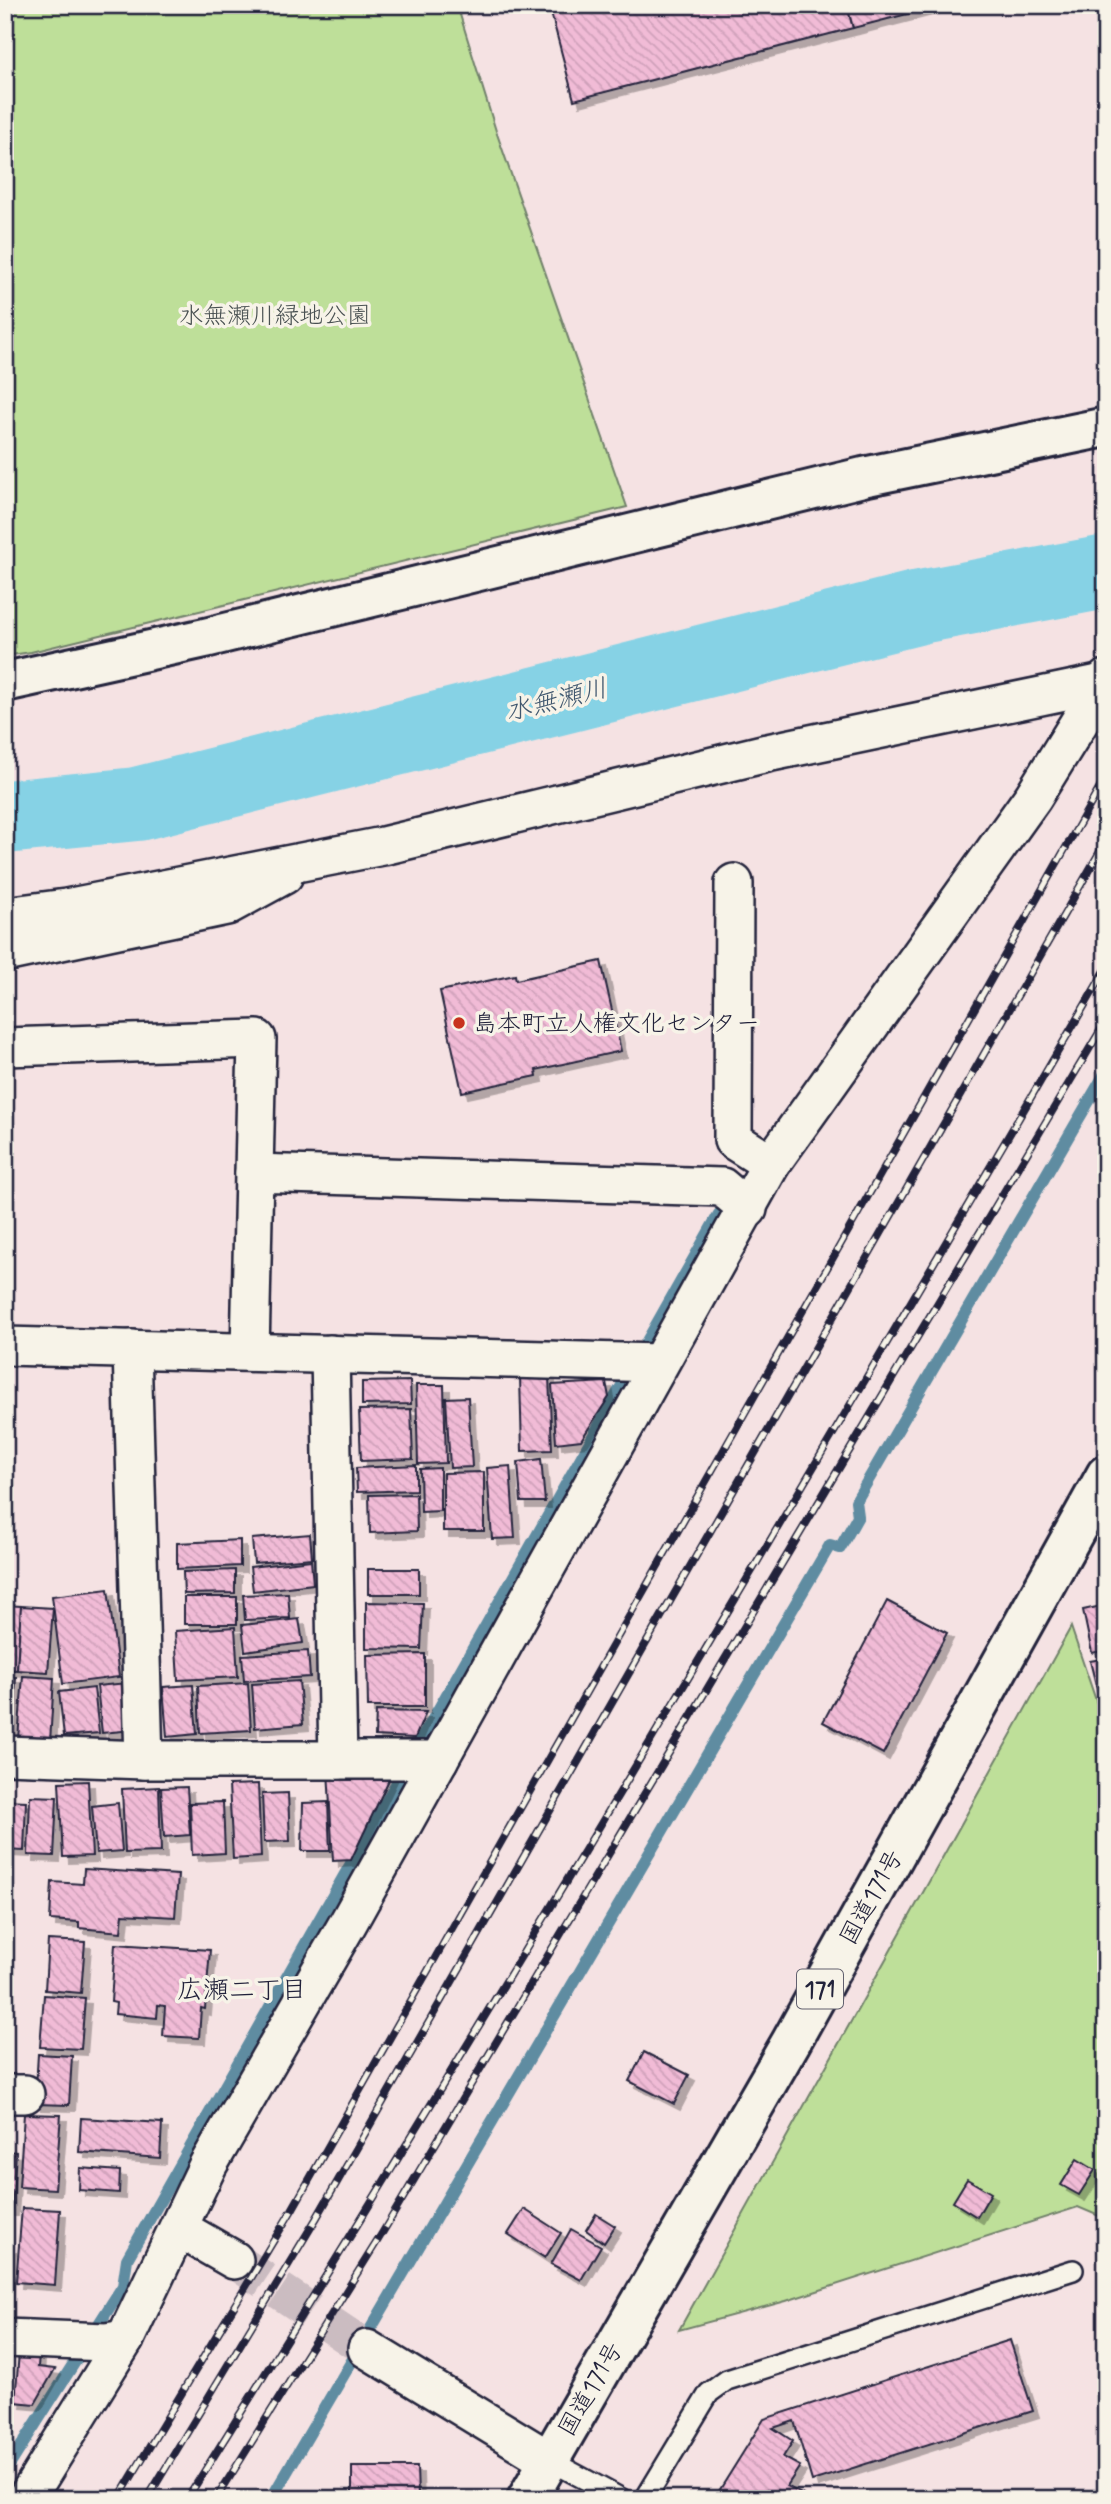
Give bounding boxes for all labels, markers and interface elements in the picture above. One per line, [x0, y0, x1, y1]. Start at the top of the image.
park label: 水無瀬川緑地公園 [179, 301, 371, 332]
water label: 水無瀬川 [502, 672, 611, 730]
place label: 島本町立人権文化センター [473, 1009, 760, 1040]
marker: 島本町立人権文化センター [451, 1015, 467, 1031]
street label: 国道171号 [834, 1845, 911, 1951]
road number: 171 [797, 1970, 843, 2008]
district label: 広瀬二丁目 [177, 1974, 307, 2008]
street label: 国道171号 [552, 2337, 631, 2443]

